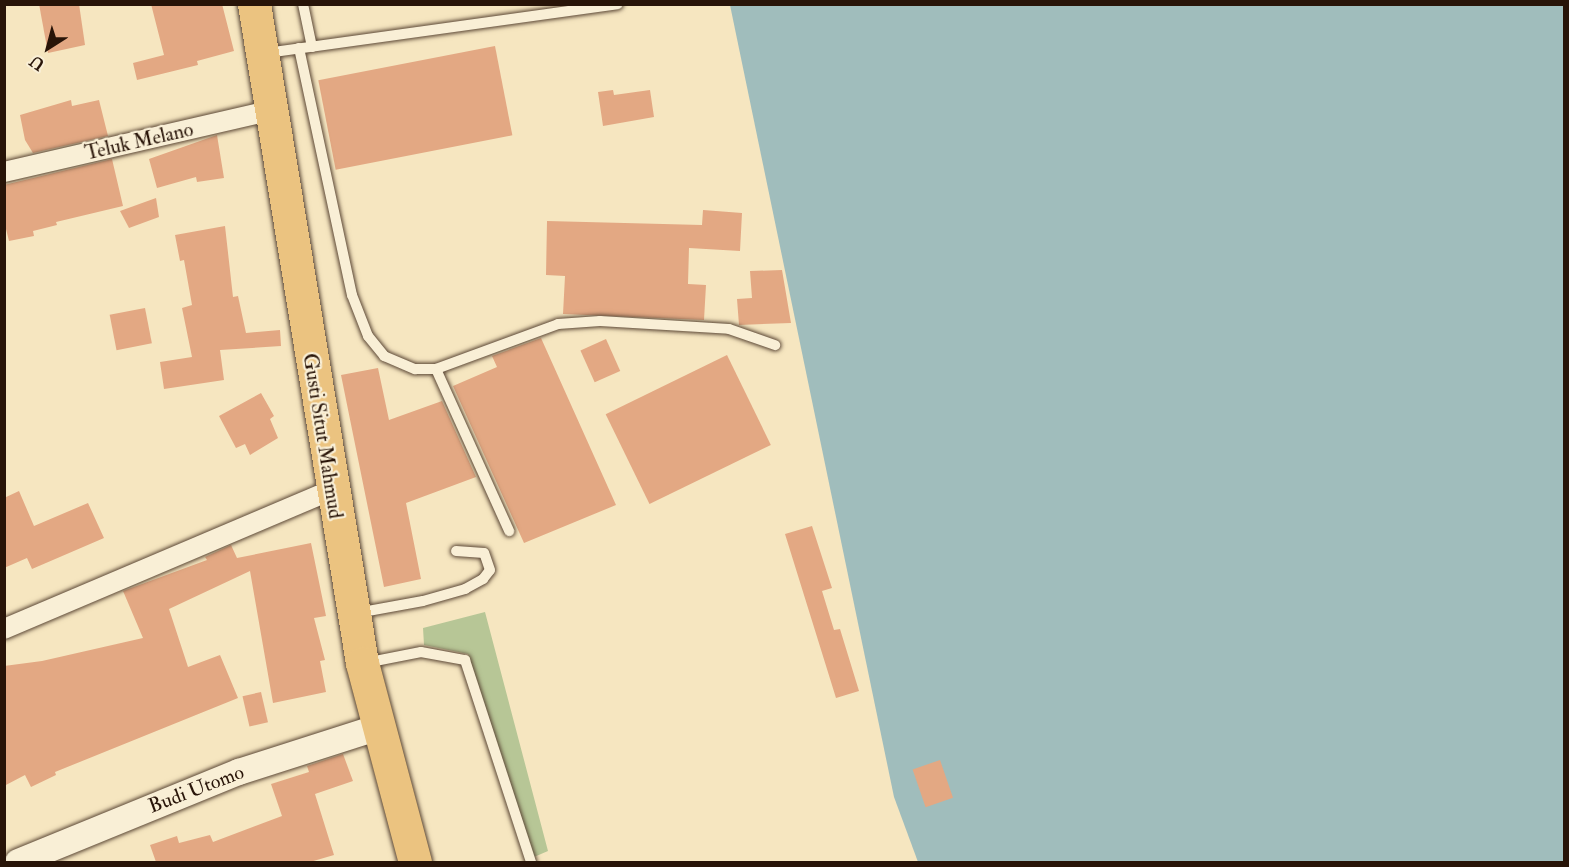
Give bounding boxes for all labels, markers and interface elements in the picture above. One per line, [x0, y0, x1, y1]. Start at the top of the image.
north arrow [18, 18, 78, 78]
text: U [26, 51, 49, 75]
street label: Teluk Melano [82, 117, 196, 165]
street label: Gusti Situt Mahmud [298, 352, 348, 520]
street label: Budi Utomo [145, 760, 247, 818]

